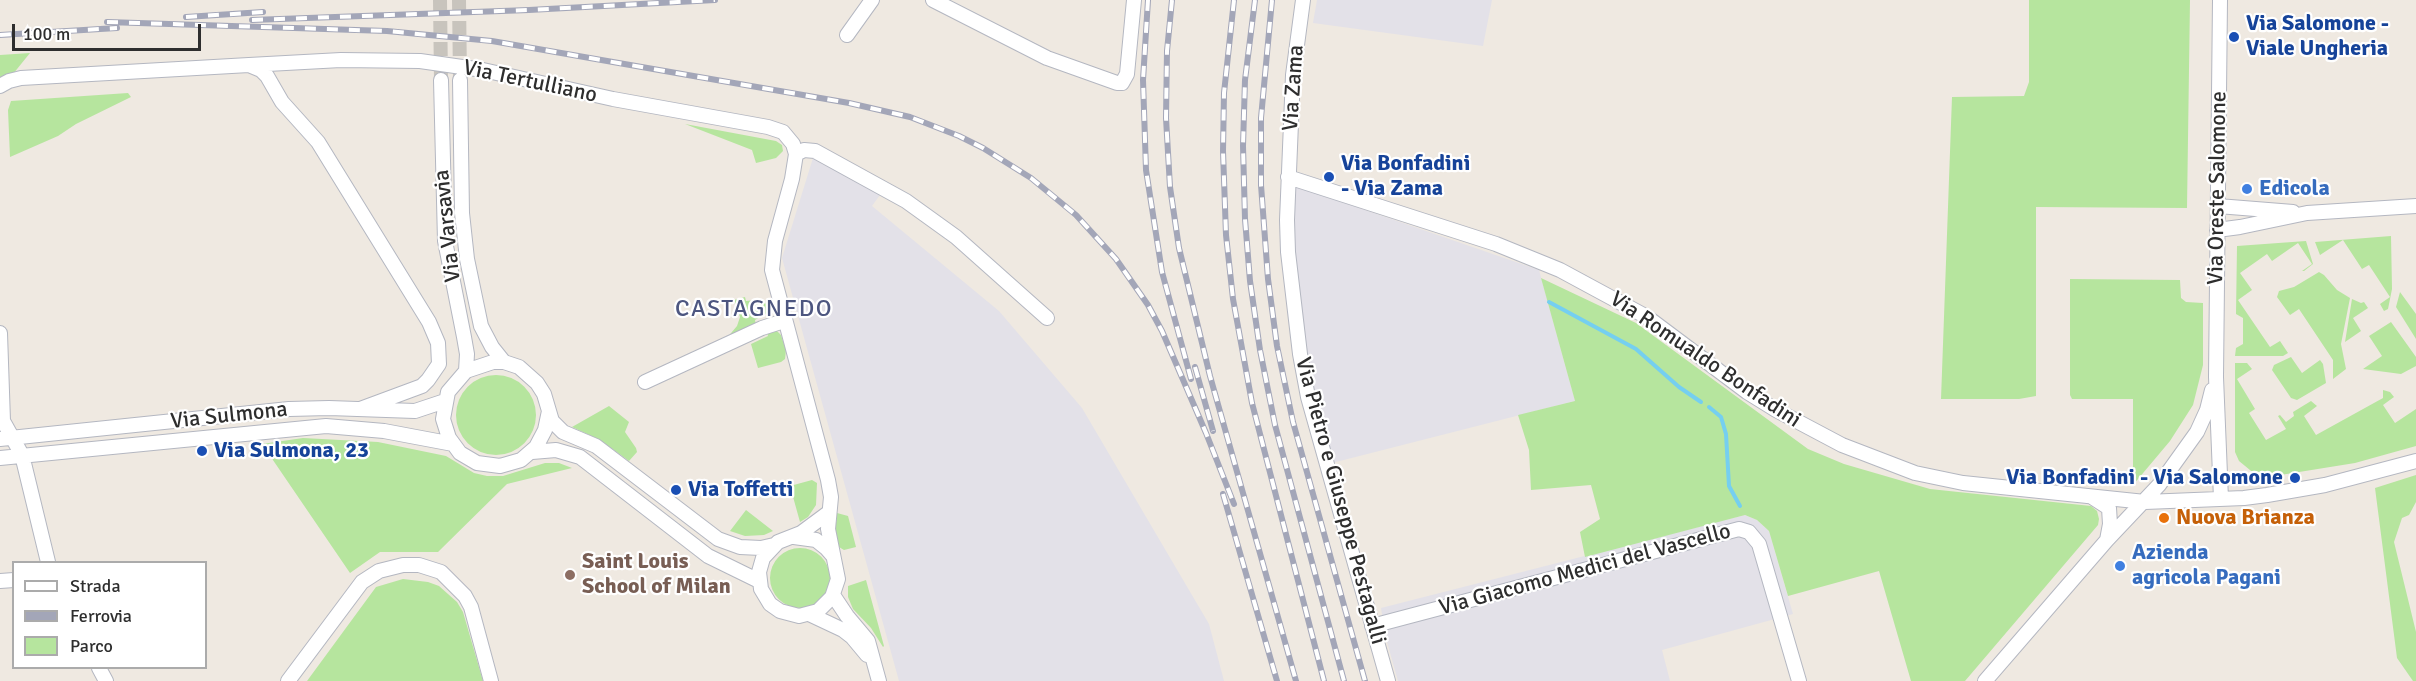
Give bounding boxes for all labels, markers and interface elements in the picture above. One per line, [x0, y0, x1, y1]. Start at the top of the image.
place label: Via Salomone - Viale Ungheria [2246, 11, 2389, 62]
scale bar [15, 12, 204, 50]
text: 100 m [23, 23, 70, 45]
marker: Via Salomone - Viale Ungheria [2227, 30, 2241, 44]
street label: Via Zama [1278, 44, 1310, 132]
street label: Via Tertulliano [461, 55, 599, 109]
street label: Via Oreste Salomone [2203, 91, 2233, 285]
place label: Via Bonfadini - Via Zama [1341, 151, 1470, 202]
street label: Via Varsavia [429, 168, 467, 284]
marker: Via Bonfadini - Via Zama [1322, 170, 1336, 184]
place label: Edicola [2259, 176, 2330, 202]
marker: Edicola [2240, 182, 2254, 196]
street label: Via Romualdo Bonfadini [1605, 286, 1805, 434]
district label: CASTAGNEDO [675, 296, 833, 324]
street label: Via Pietro e Giuseppe Pestagalli [1289, 355, 1391, 647]
street label: Via Sulmona [169, 397, 289, 435]
place label: Via Sulmona, 23 [214, 438, 369, 464]
marker: Via Sulmona, 23 [195, 444, 209, 458]
place label: Via Bonfadini - Via Salomone [2006, 465, 2283, 491]
marker: Via Bonfadini - Via Salomone [2288, 471, 2302, 485]
place label: Via Toffetti [688, 477, 793, 503]
marker: Via Toffetti [669, 483, 683, 497]
place label: Nuova Brianza [2176, 505, 2315, 531]
marker: Nuova Brianza [2157, 511, 2171, 525]
street label: Via Giacomo Medici del Vascello [1436, 518, 1734, 622]
place label: Azienda agricola Pagani [2132, 540, 2281, 592]
place label: Saint Louis School of Milan [582, 549, 731, 600]
marker: Azienda agricola Pagani [2113, 559, 2127, 573]
legend [12, 561, 207, 669]
marker: Saint Louis School of Milan [563, 568, 577, 582]
text: Strada [70, 575, 121, 597]
text: Ferrovia [70, 605, 132, 627]
text: Parco [70, 635, 113, 657]

